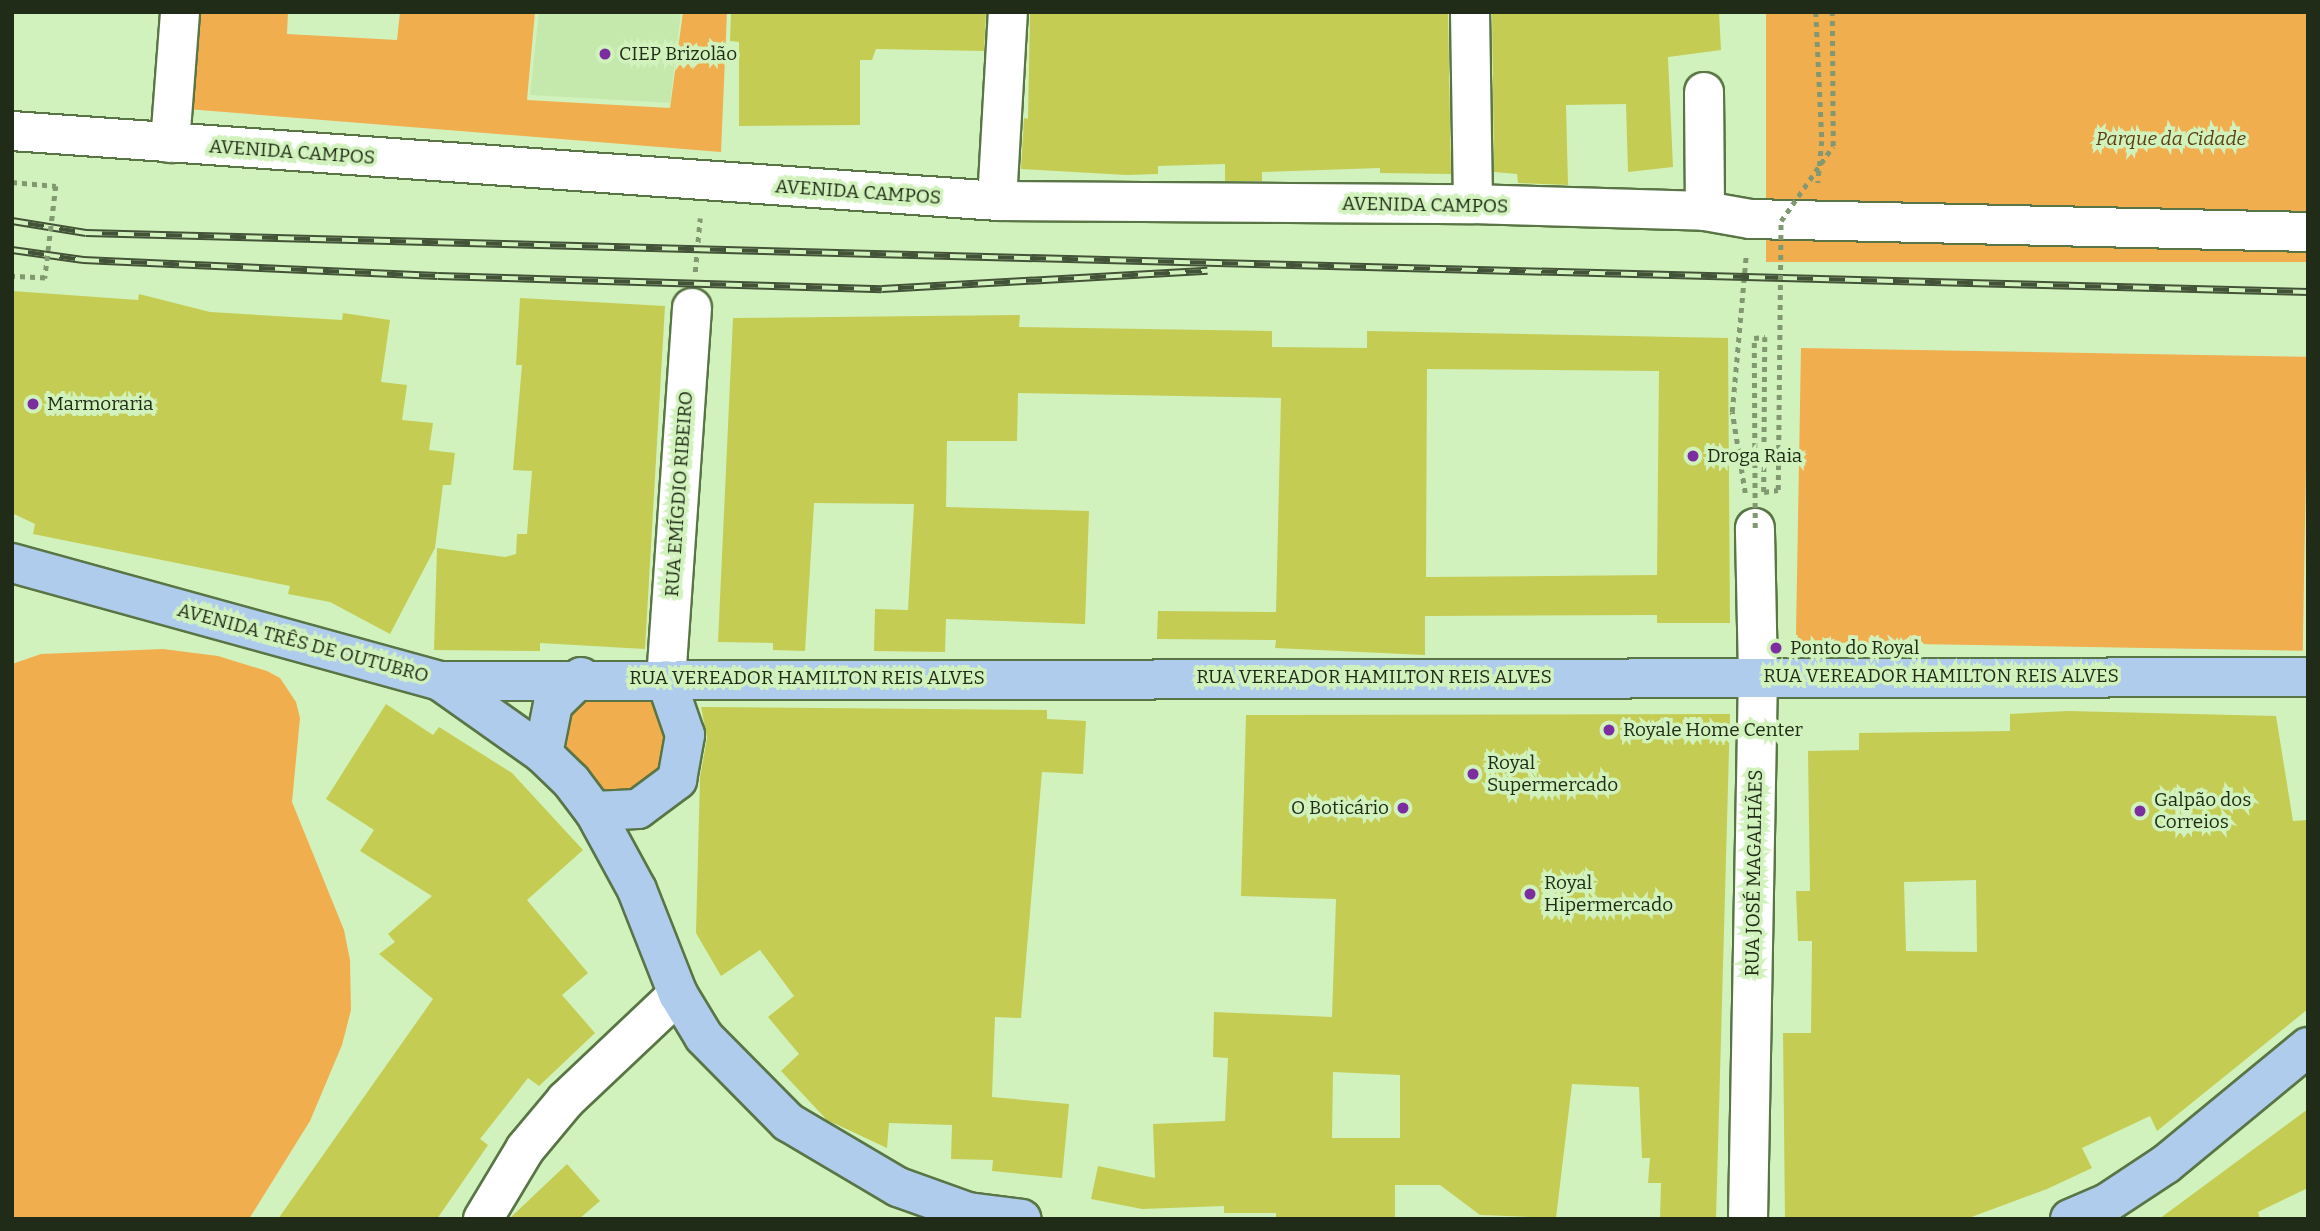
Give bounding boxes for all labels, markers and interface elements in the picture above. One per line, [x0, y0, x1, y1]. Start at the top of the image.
place label: CIEP Brizolão [619, 43, 737, 65]
marker: CIEP Brizolão [597, 46, 613, 62]
park label: Parque da Cidade [2096, 128, 2246, 150]
street label: AVENIDA CAMPOS [208, 135, 376, 169]
street label: AVENIDA CAMPOS [774, 175, 942, 209]
street label: AVENIDA CAMPOS [1342, 192, 1508, 218]
street label: RUA EMÍGDIO RIBEIRO [660, 390, 698, 598]
place label: Marmoraria [47, 393, 153, 415]
marker: Marmoraria [25, 396, 41, 412]
place label: Droga Raia [1707, 445, 1802, 467]
marker: Droga Raia [1685, 448, 1701, 464]
street label: AVENIDA TRÊS DE OUTUBRO [175, 598, 431, 688]
place label: Ponto do Royal [1790, 637, 1919, 659]
marker: Ponto do Royal [1768, 640, 1784, 656]
street label: RUA VEREADOR HAMILTON REIS ALVES [1763, 665, 2119, 687]
street label: RUA VEREADOR HAMILTON REIS ALVES [1196, 666, 1552, 688]
street label: RUA VEREADOR HAMILTON REIS ALVES [629, 667, 985, 689]
place label: Royale Home Center [1623, 719, 1803, 741]
marker: Royale Home Center [1601, 722, 1617, 738]
place label: Royal Supermercado [1487, 752, 1618, 796]
marker: Royal Supermercado [1465, 766, 1481, 782]
street label: RUA JOSÉ MAGALHÃES [1741, 769, 1767, 977]
place label: Galpão dos Correios [2154, 789, 2251, 833]
place label: O Boticário [1291, 797, 1389, 819]
marker: O Boticário [1395, 800, 1411, 816]
marker: Galpão dos Correios [2132, 803, 2148, 819]
place label: Royal Hipermercado [1544, 872, 1673, 916]
marker: Royal Hipermercado [1522, 886, 1538, 902]

